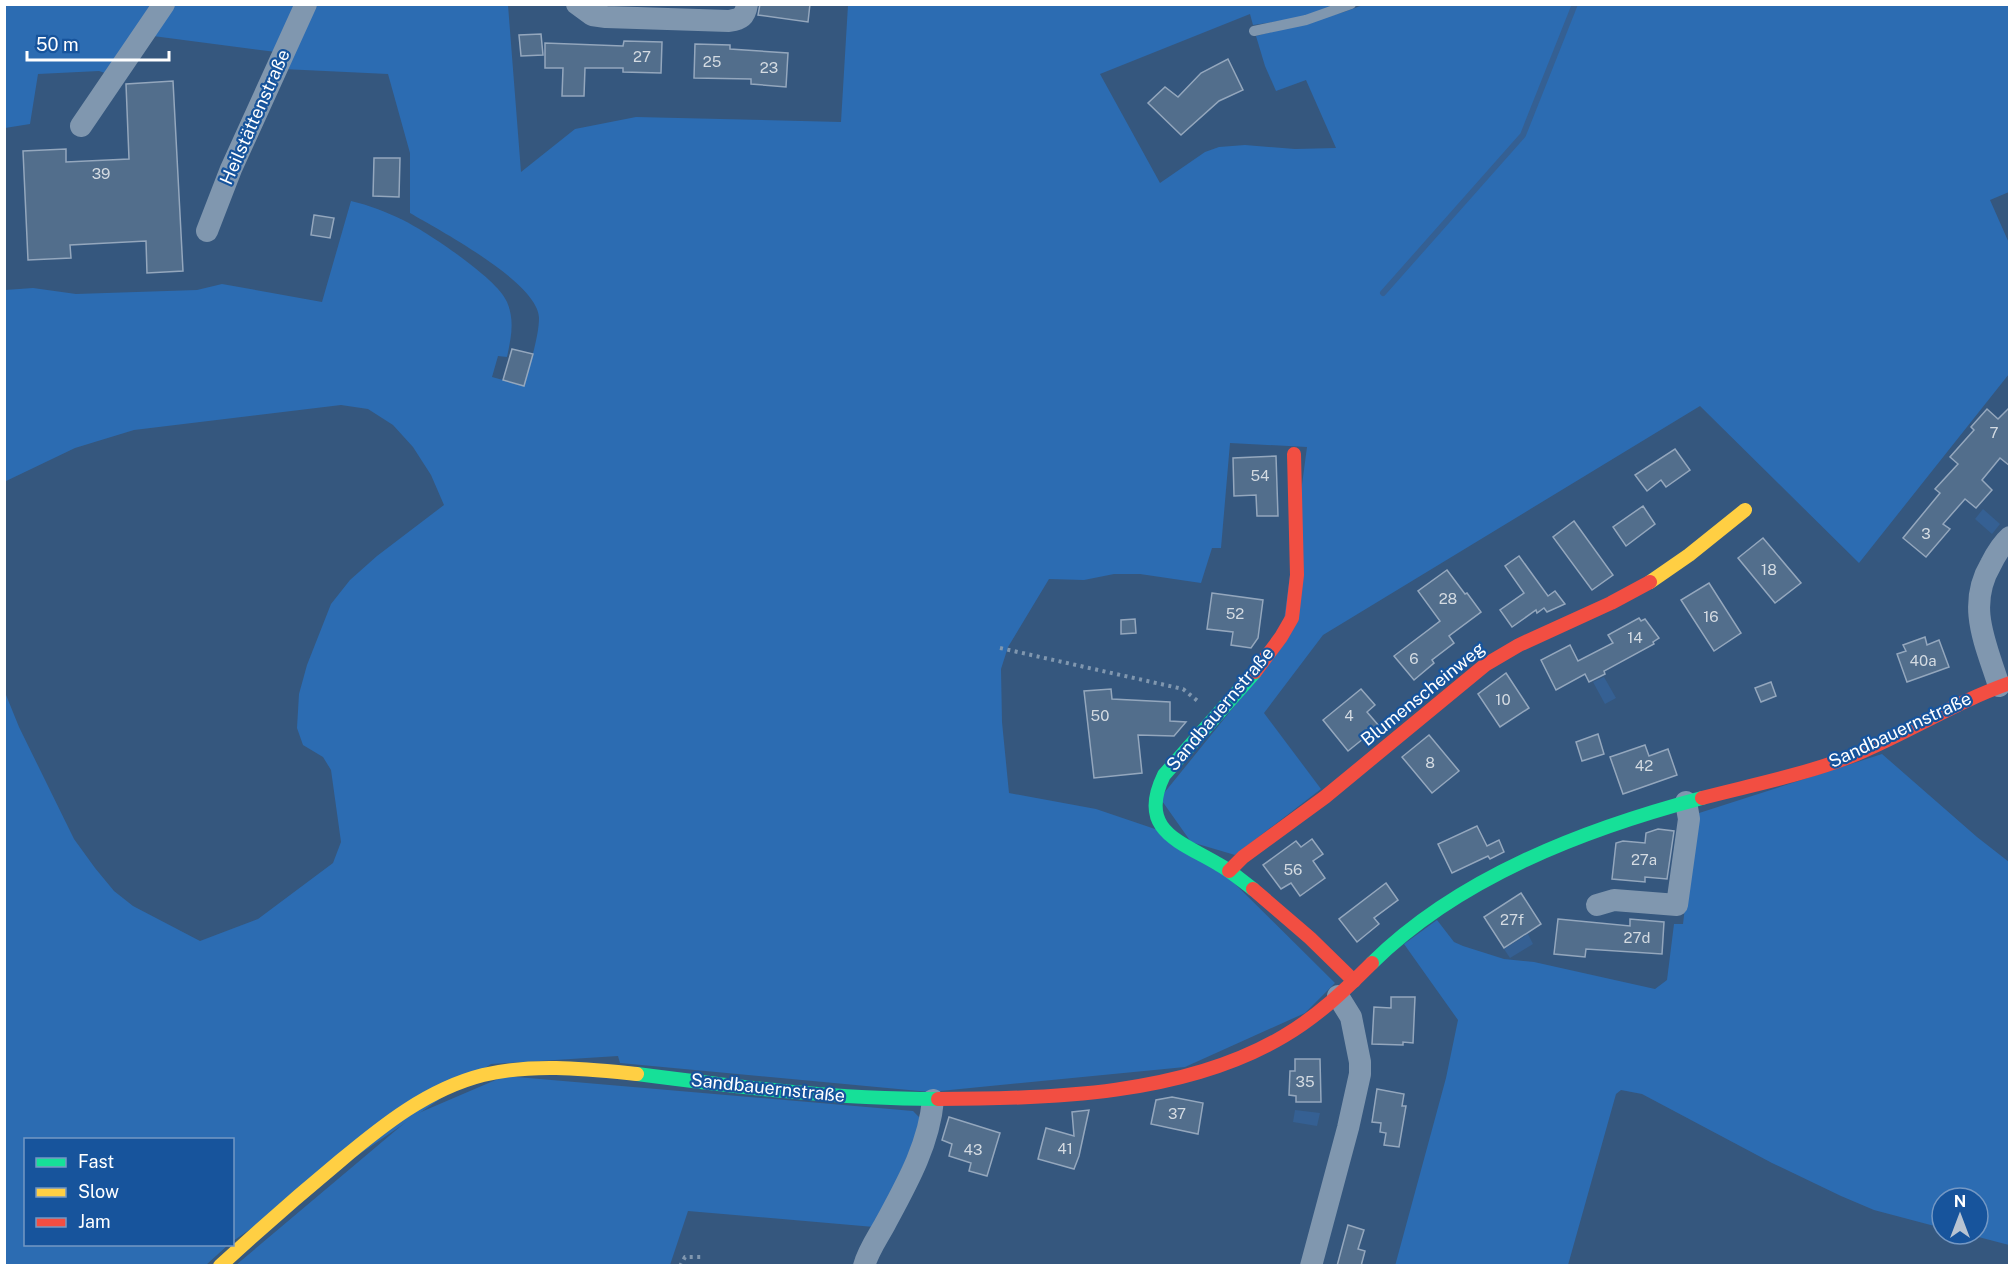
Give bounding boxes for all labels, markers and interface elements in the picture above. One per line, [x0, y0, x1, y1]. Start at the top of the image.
scale bar [27, 24, 170, 62]
text: 50 m [36, 34, 79, 55]
street label: Heilstättenstraße [215, 46, 294, 188]
house number: 27 [633, 48, 651, 65]
house number: 25 [703, 53, 721, 70]
house number: 23 [760, 59, 778, 76]
house number: 39 [92, 165, 110, 182]
house number: 7 [1989, 424, 1999, 441]
house number: 54 [1250, 467, 1270, 484]
house number: 3 [1921, 525, 1931, 542]
house number: 18 [1761, 561, 1777, 578]
house number: 28 [1439, 590, 1457, 607]
house number: 52 [1226, 605, 1244, 622]
house number: 16 [1703, 608, 1719, 625]
house number: 14 [1627, 629, 1643, 646]
street label: Blumenscheinweg [1357, 637, 1489, 750]
street label: Sandbauernstraße [1162, 643, 1278, 775]
house number: 6 [1409, 650, 1419, 667]
house number: 40a [1910, 652, 1936, 669]
street label: Sandbauernstraße [1825, 687, 1975, 772]
house number: 10 [1495, 691, 1511, 708]
house number: 50 [1091, 707, 1109, 724]
house number: 4 [1344, 707, 1354, 724]
house number: 8 [1425, 754, 1435, 771]
house number: 42 [1635, 757, 1653, 774]
house number: 27a [1631, 851, 1657, 868]
house number: 56 [1284, 861, 1302, 878]
house number: 27f [1500, 911, 1524, 928]
house number: 27d [1624, 929, 1650, 946]
street label: Sandbauernstraße [690, 1069, 846, 1106]
house number: 35 [1295, 1073, 1315, 1090]
house number: 37 [1168, 1105, 1186, 1122]
legend [24, 1138, 234, 1246]
house number: 41 [1057, 1140, 1073, 1157]
house number: 43 [964, 1141, 982, 1158]
text: Fast [78, 1151, 114, 1172]
text: Slow [78, 1181, 119, 1202]
north arrow [1930, 1186, 1990, 1246]
text: N [1954, 1192, 1966, 1211]
text: Jam [78, 1211, 111, 1232]

